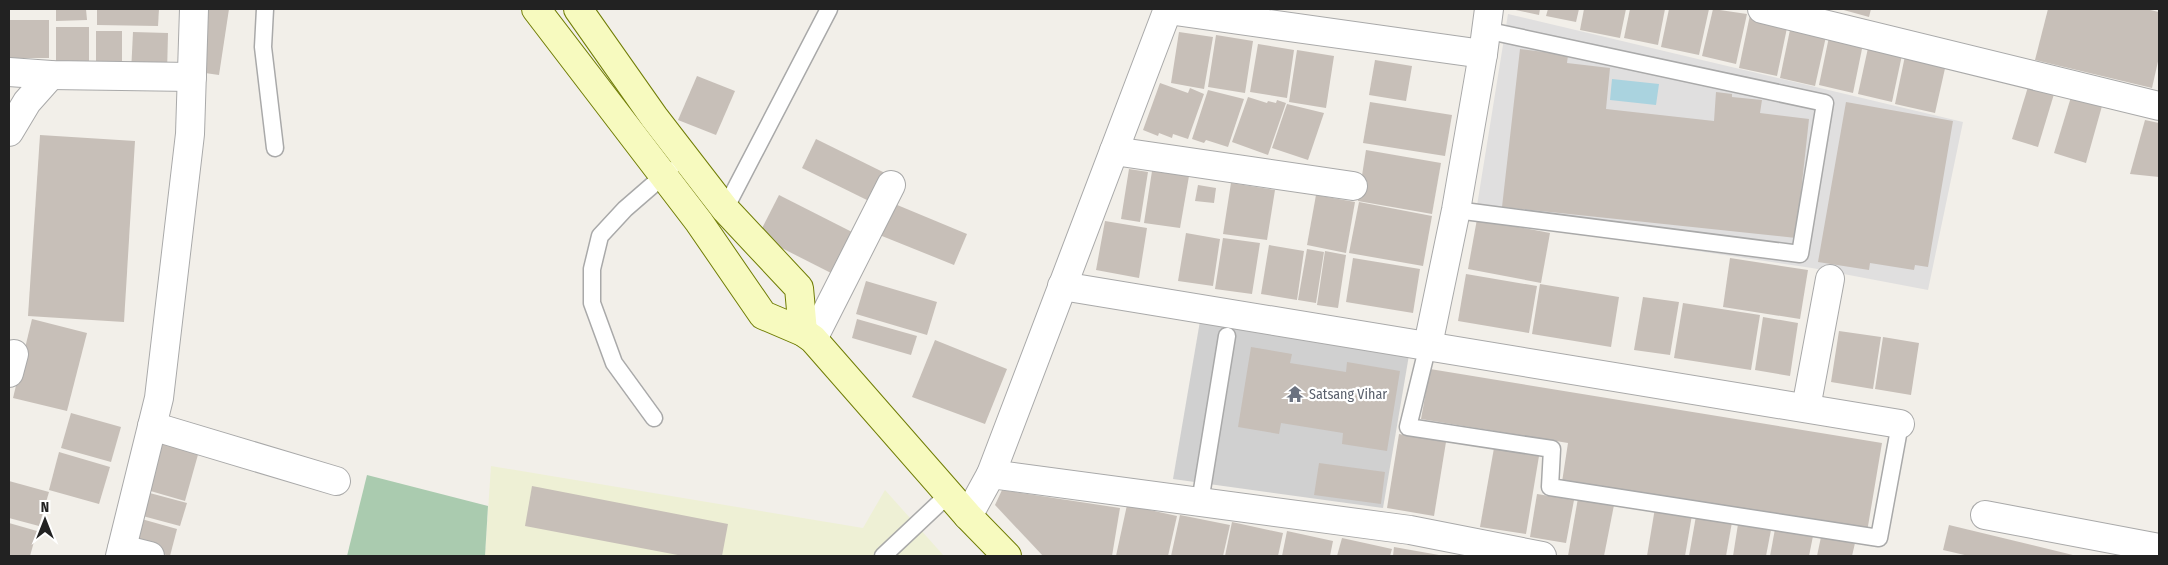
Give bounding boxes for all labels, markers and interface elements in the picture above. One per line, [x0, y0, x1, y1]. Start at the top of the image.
temple icon: Satsang Vihar [1285, 384, 1305, 404]
place label: Satsang Vihar [1309, 386, 1387, 403]
north arrow [20, 495, 70, 545]
text: N [41, 499, 49, 516]

